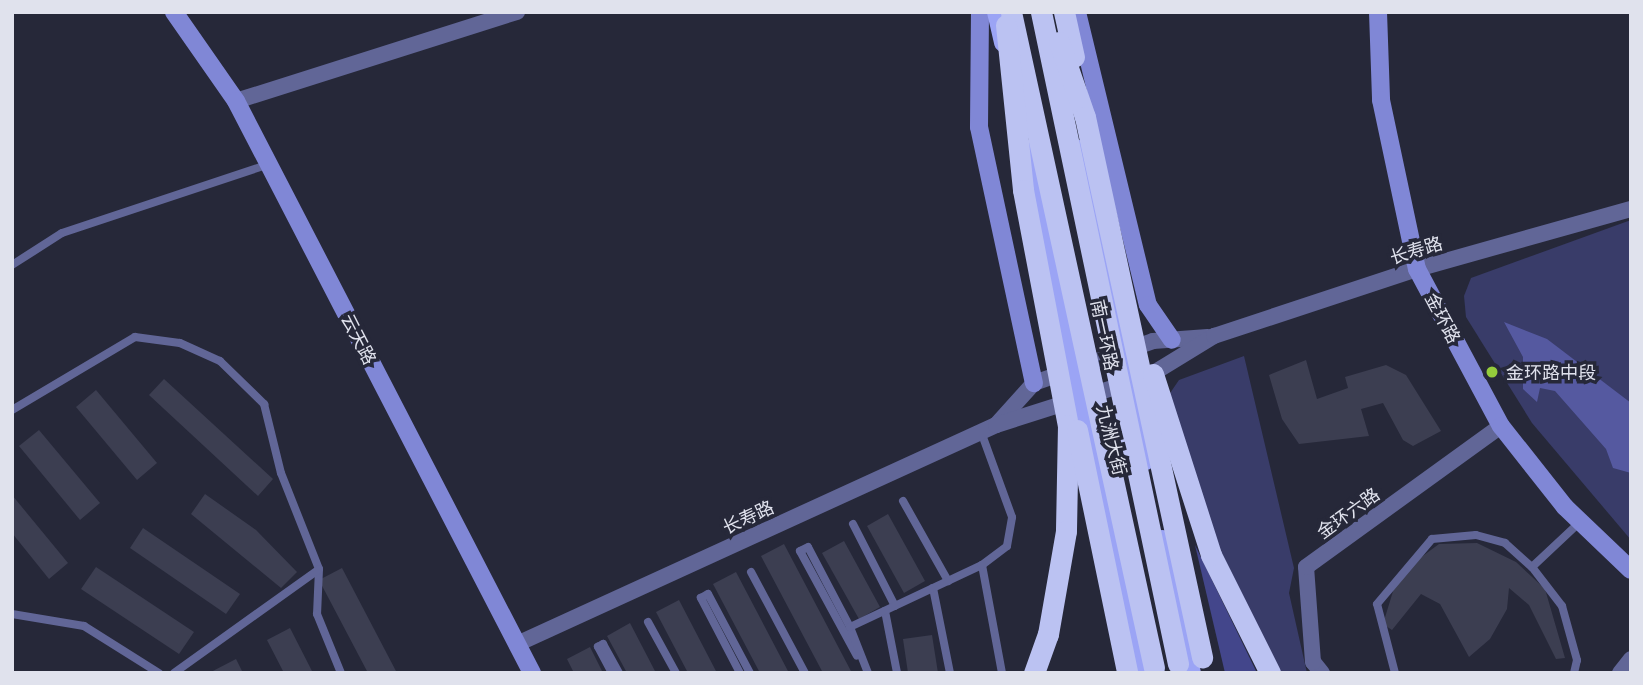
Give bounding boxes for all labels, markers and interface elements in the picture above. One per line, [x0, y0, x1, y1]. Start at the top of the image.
street label: 长寿路 [1387, 232, 1445, 268]
street label: 金环路 [1421, 289, 1465, 347]
street label: 南一环路 [1087, 298, 1123, 372]
street label: 云天路 [337, 310, 381, 368]
place label: 金环路中段 [1506, 361, 1596, 383]
marker: 金环路中段 [1484, 364, 1500, 380]
street label: 九洲大街 [1093, 402, 1131, 478]
street label: 金环六路 [1313, 483, 1383, 543]
street label: 长寿路 [719, 496, 777, 538]

